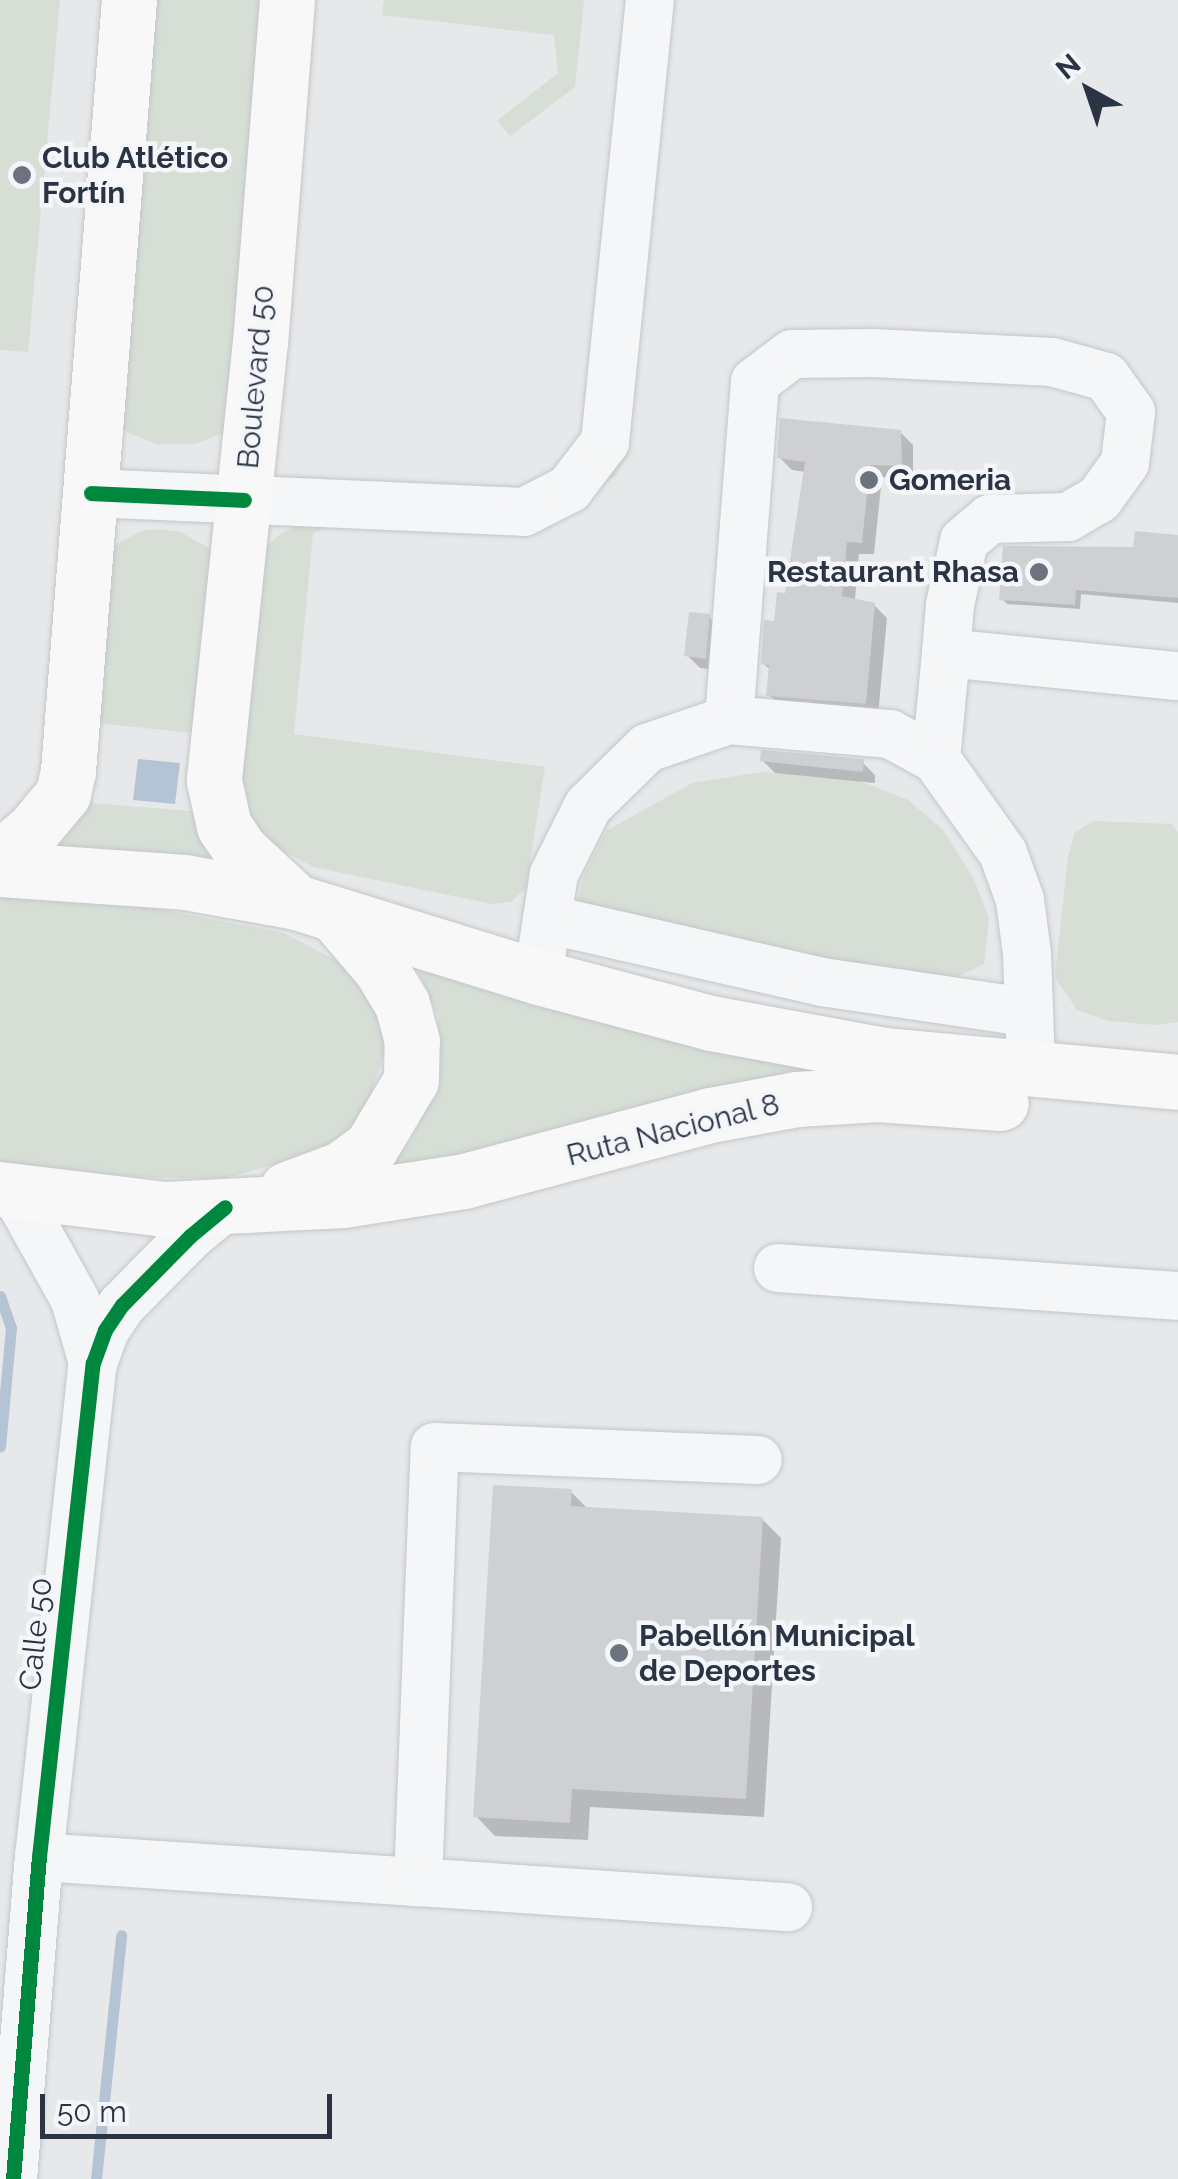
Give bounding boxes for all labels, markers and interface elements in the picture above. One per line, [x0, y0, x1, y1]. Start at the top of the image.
north arrow [1038, 40, 1138, 140]
text: N [1050, 47, 1087, 86]
place label: Club Atlético Fortín [42, 140, 229, 210]
marker: Club Atlético Fortín [11, 164, 33, 186]
street label: Boulevard 50 [230, 284, 282, 470]
place label: Gomeria [889, 462, 1011, 498]
marker: Gomeria [858, 469, 880, 491]
place label: Restaurant Rhasa [767, 554, 1019, 590]
marker: Restaurant Rhasa [1028, 561, 1050, 583]
street label: Ruta Nacional 8 [562, 1086, 784, 1174]
street label: Calle 50 [12, 1576, 60, 1692]
place label: Pabellón Municipal de Deportes [639, 1618, 915, 1688]
marker: Pabellón Municipal de Deportes [608, 1642, 630, 1664]
scale bar [45, 2074, 338, 2136]
text: 50 m [57, 2094, 127, 2129]

